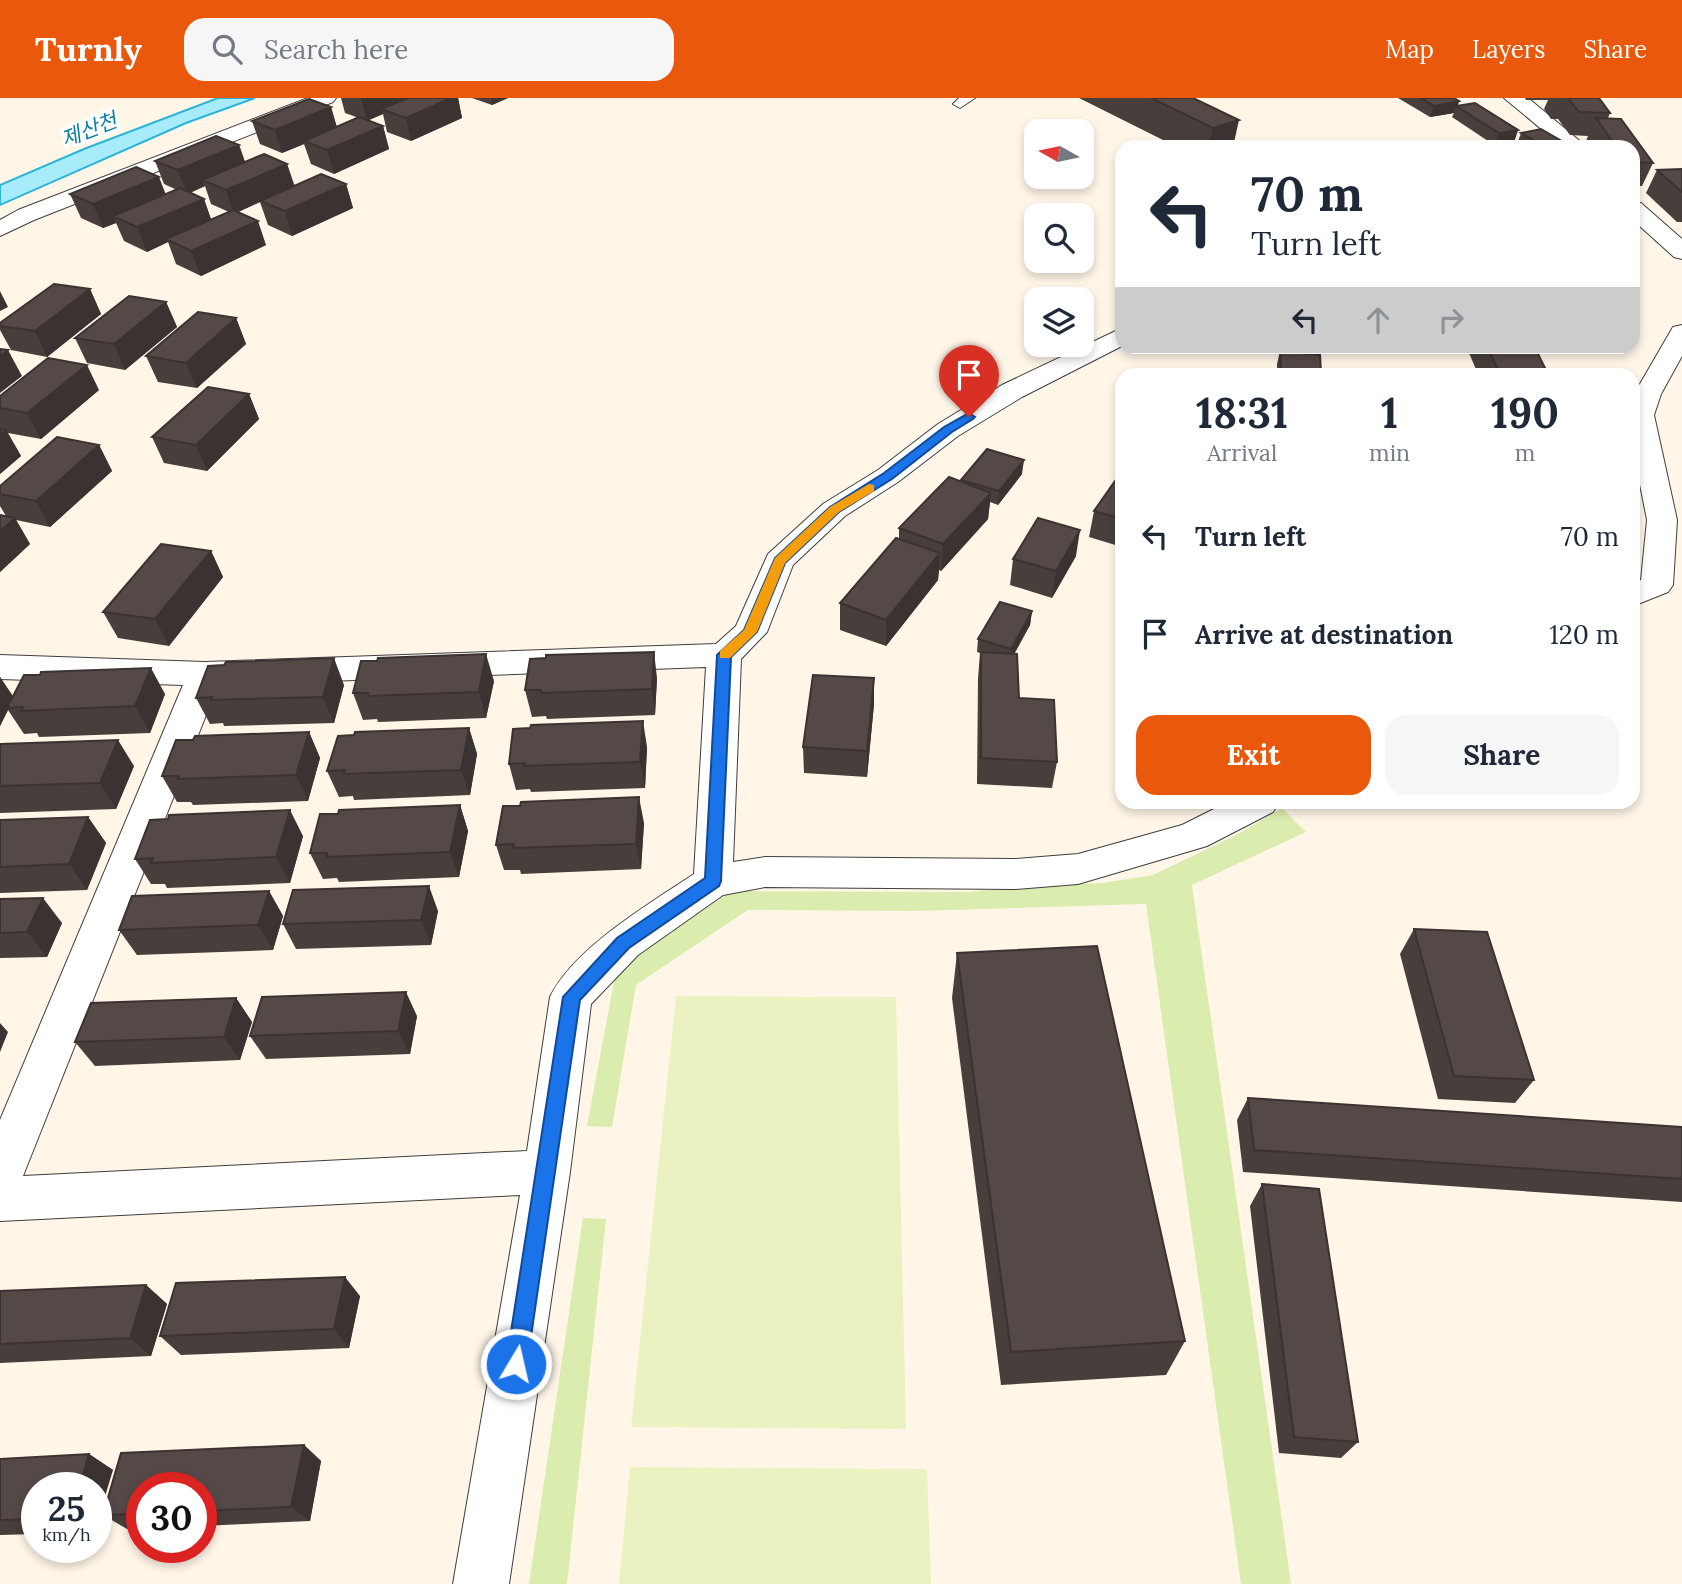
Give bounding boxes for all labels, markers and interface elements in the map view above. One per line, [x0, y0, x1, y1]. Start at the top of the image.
search box [184, 18, 674, 81]
text: Turnly [35, 28, 142, 70]
icon: search [208, 30, 246, 68]
text: Search here [264, 33, 408, 66]
text: Map [1385, 34, 1434, 65]
text: Layers [1472, 34, 1545, 65]
text: Share [1583, 34, 1647, 65]
water label: 제산천 [57, 106, 123, 153]
north arrow [1024, 119, 1094, 189]
map controls [1024, 119, 1094, 357]
text: 70 m [1251, 162, 1363, 224]
icon: left [1136, 168, 1227, 259]
button: search [1024, 203, 1094, 273]
text: Turn left [1251, 223, 1381, 264]
button: layers [1024, 287, 1094, 357]
icon: left [1286, 301, 1324, 339]
icon: ahead [1359, 301, 1397, 339]
icon: right [1432, 301, 1470, 339]
pin [939, 345, 999, 417]
icon: arrive [950, 356, 988, 394]
text: 18:31 [1196, 386, 1288, 440]
text: 1 [1381, 386, 1398, 440]
text: 190 [1491, 386, 1559, 440]
text: Arrival [1207, 438, 1277, 467]
text: min [1369, 438, 1410, 467]
text: m [1515, 438, 1535, 467]
icon: left [1136, 517, 1174, 555]
text: Turn left [1195, 520, 1306, 553]
text: 70 m [1561, 520, 1619, 553]
icon: arrive [1136, 615, 1174, 653]
text: Arrive at destination [1195, 618, 1453, 651]
text: 120 m [1549, 618, 1619, 651]
button: Exit [1136, 715, 1371, 795]
button: Share [1385, 715, 1619, 795]
position arrow [479, 1327, 553, 1401]
speed limit sign: 30 [126, 1472, 217, 1563]
text: 25 [48, 1486, 85, 1531]
text: km/h [42, 1523, 91, 1546]

